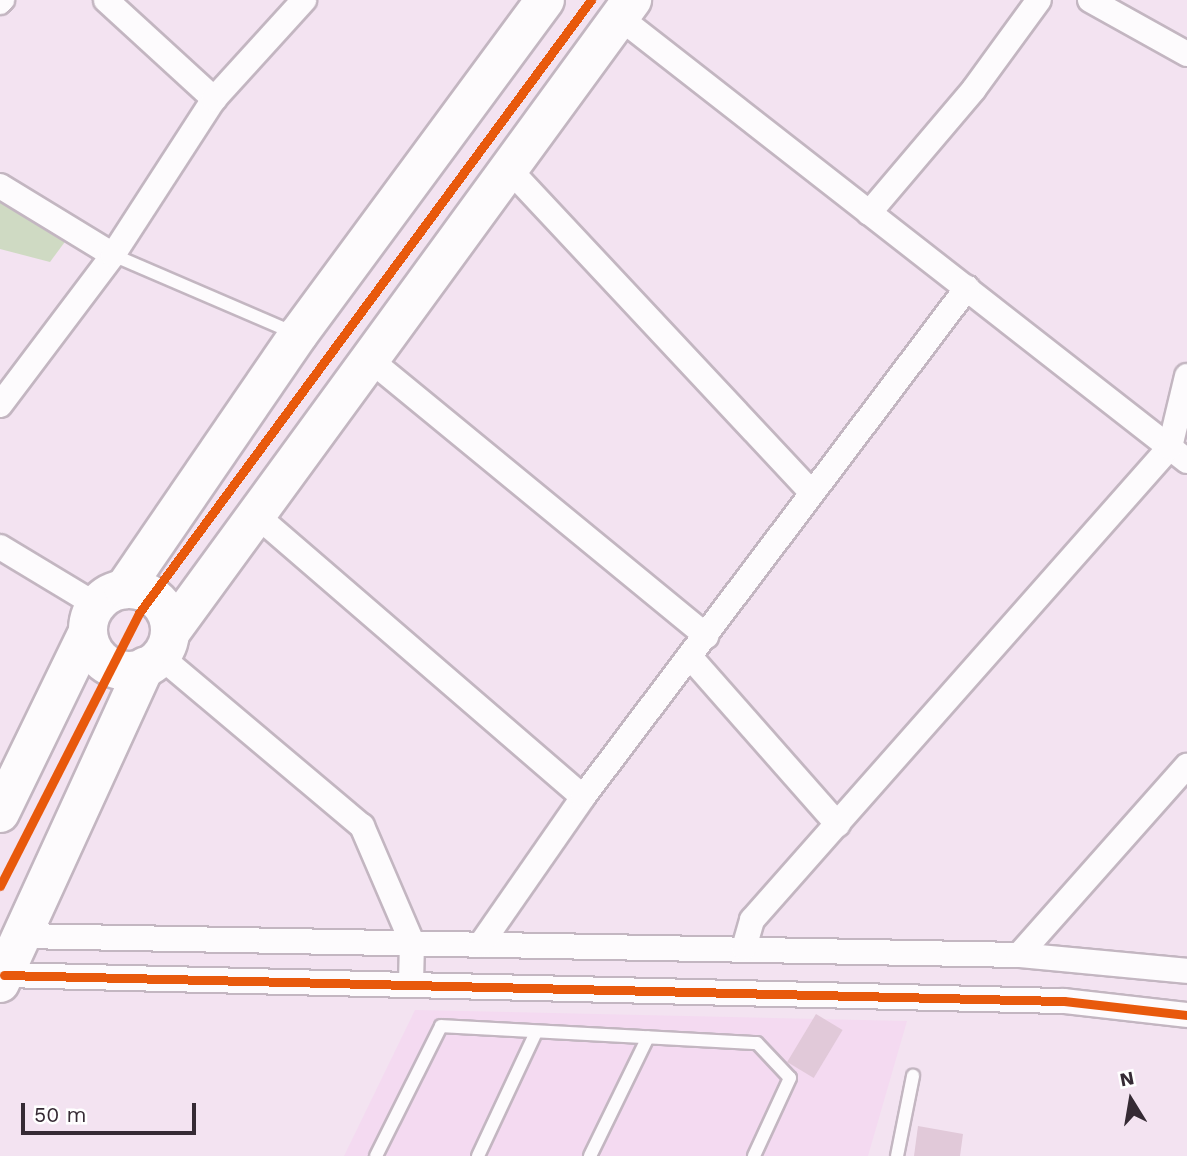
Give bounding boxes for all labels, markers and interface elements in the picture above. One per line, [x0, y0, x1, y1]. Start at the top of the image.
north arrow [1096, 1065, 1166, 1135]
text: N [1118, 1066, 1136, 1092]
scale bar [24, 1090, 200, 1134]
text: 50 m [34, 1102, 86, 1127]

